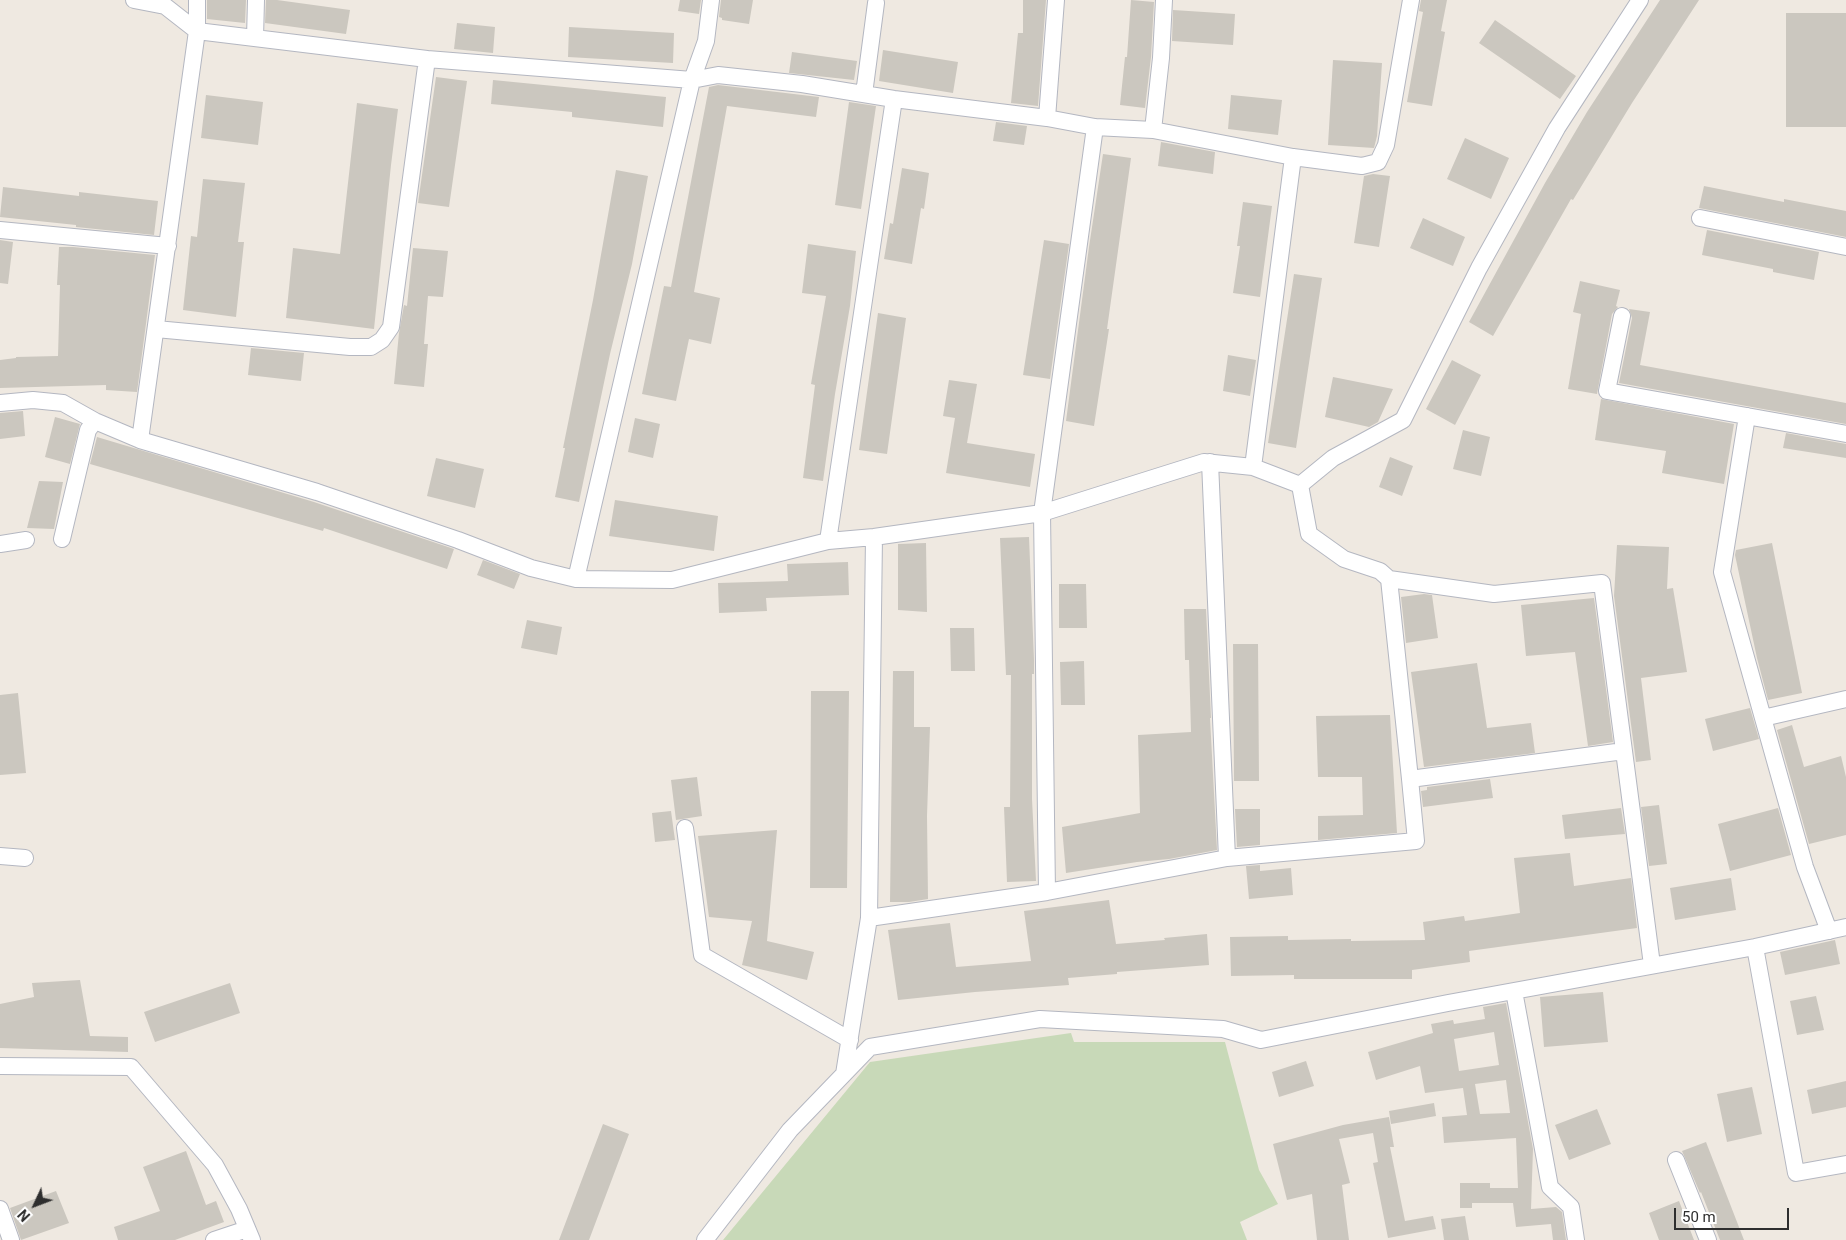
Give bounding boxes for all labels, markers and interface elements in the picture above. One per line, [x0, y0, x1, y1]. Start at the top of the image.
north arrow [10, 1180, 60, 1230]
scale bar [1676, 1198, 1791, 1230]
text: N [15, 1206, 33, 1224]
text: 50 m [1682, 1208, 1716, 1226]

